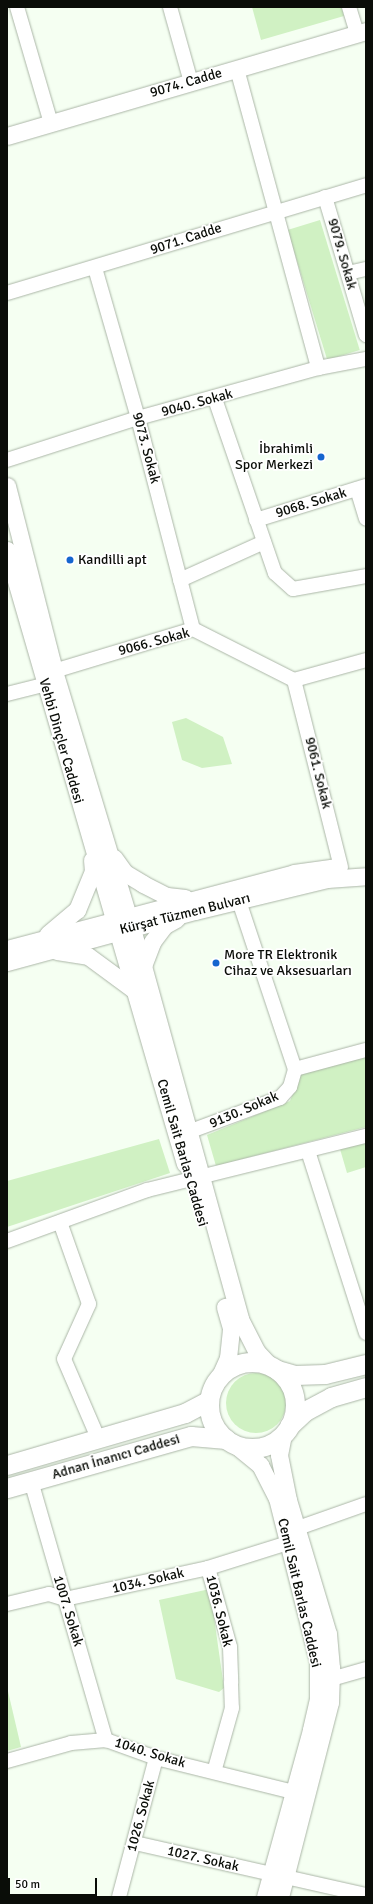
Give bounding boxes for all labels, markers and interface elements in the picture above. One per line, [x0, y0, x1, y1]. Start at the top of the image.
street label: 9074. Cadde [148, 65, 224, 101]
street label: 9079. Sokak [324, 217, 360, 291]
street label: 9071. Cadde [148, 220, 224, 258]
street label: 9040. Sokak [159, 385, 235, 421]
street label: 9073. Sokak [128, 410, 164, 486]
place label: İbrahimli Spor Merkezi [235, 441, 313, 474]
marker: İbrahimli Spor Merkezi [316, 452, 326, 462]
street label: 9068. Sokak [274, 484, 348, 522]
place label: Kandilli apt [78, 552, 147, 568]
marker: Kandilli apt [65, 555, 75, 565]
street label: 9066. Sokak [116, 624, 192, 660]
street label: Vehbi Dinçler Caddesi [35, 676, 87, 806]
street label: 9061. Sokak [301, 735, 335, 811]
street label: Kürşat Tüzmen Bulvarı [118, 890, 252, 938]
place label: More TR Elektronik Cihaz ve Aksesuarları [224, 947, 352, 980]
marker: More TR Elektronik Cihaz ve Aksesuarları [211, 958, 221, 968]
street label: Cemil Sait Barlas Caddesi [153, 1077, 211, 1229]
street label: 9130. Sokak [207, 1088, 281, 1132]
street label: Adnan İnanıcı Caddesi [50, 1431, 182, 1483]
street label: Cemil Sait Barlas Caddesi [274, 1517, 324, 1669]
street label: 1034. Sokak [110, 1565, 186, 1597]
street label: 1036. Sokak [202, 1573, 236, 1649]
street label: 1007. Sokak [49, 1574, 87, 1648]
street label: 1040. Sokak [113, 1734, 187, 1772]
street label: 1026. Sokak [123, 1778, 159, 1854]
street label: 1027. Sokak [165, 1843, 241, 1875]
scale bar [10, 1870, 99, 1896]
text: 50 m [15, 1877, 40, 1892]

